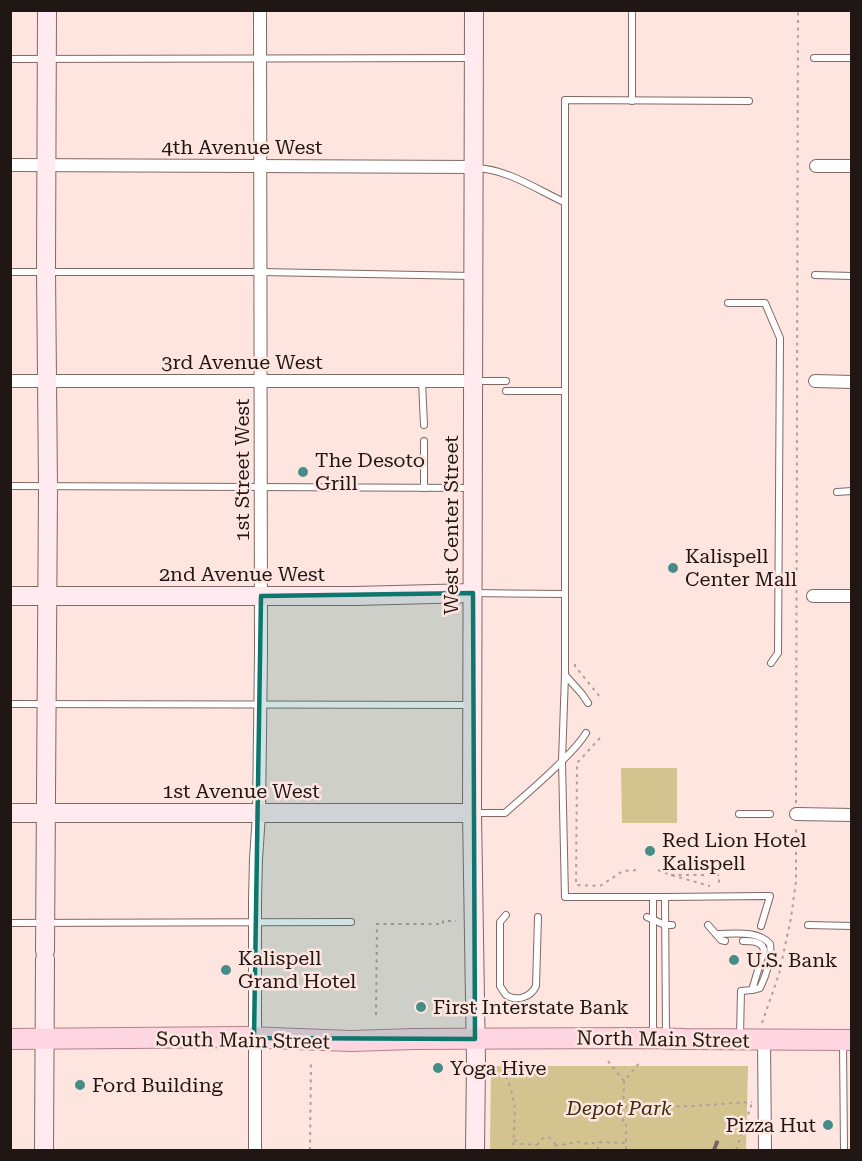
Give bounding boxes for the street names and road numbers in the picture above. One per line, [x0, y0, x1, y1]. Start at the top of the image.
street label: 4th Avenue West [162, 135, 323, 159]
street label: 3rd Avenue West [161, 350, 323, 374]
street label: 1st Street West [230, 398, 254, 542]
street label: West Center Street [439, 435, 463, 615]
street label: 2nd Avenue West [159, 562, 326, 586]
street label: 1st Avenue West [162, 779, 320, 803]
street label: North Main Street [576, 1025, 750, 1053]
street label: South Main Street [156, 1026, 331, 1054]

